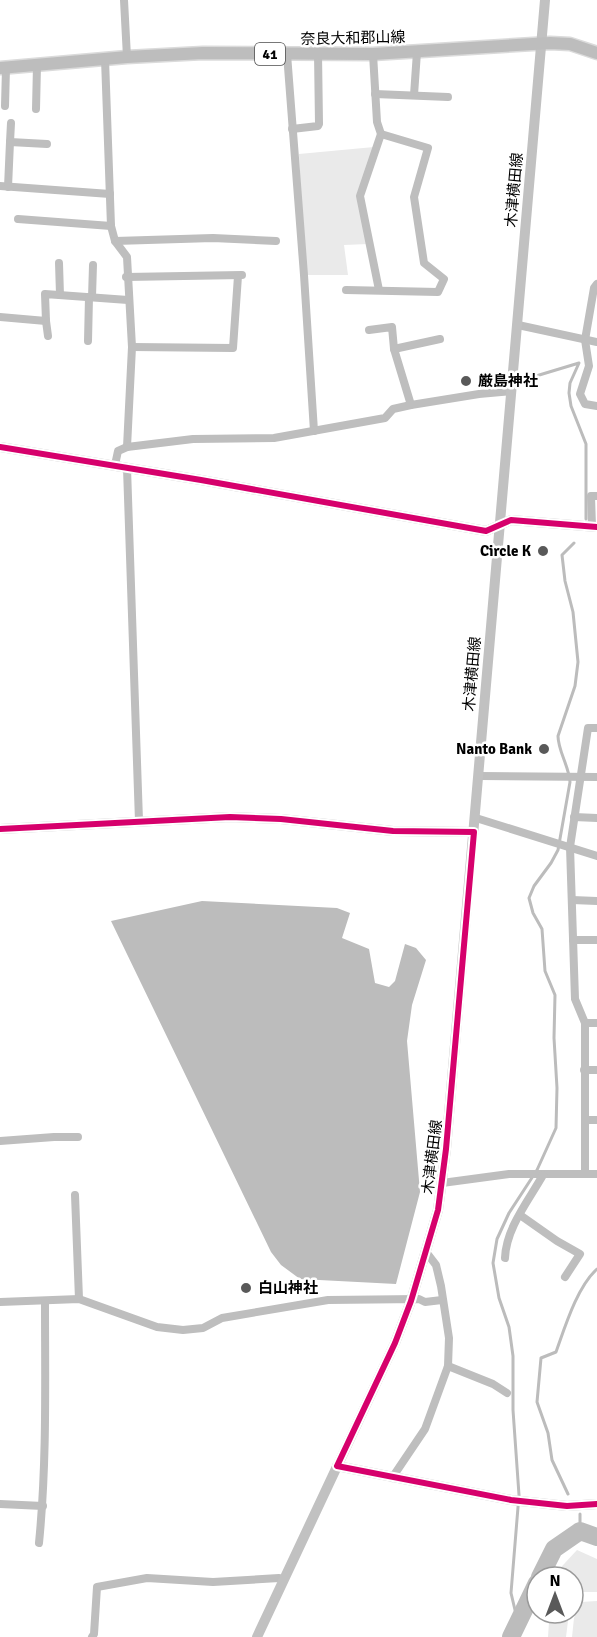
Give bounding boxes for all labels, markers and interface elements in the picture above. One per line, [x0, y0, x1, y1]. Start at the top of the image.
street label: 奈良大和郡山線 [300, 28, 406, 48]
road number: 41 [255, 43, 285, 65]
street label: 木津横田線 [502, 152, 526, 228]
place label: 厳島神社 [478, 372, 538, 390]
marker: 厳島神社 [459, 374, 473, 388]
place label: Circle K [480, 542, 532, 560]
marker: Circle K [536, 544, 550, 558]
street label: 木津横田線 [460, 636, 484, 712]
place label: Nanto Bank [456, 740, 532, 758]
marker: Nanto Bank [537, 742, 551, 756]
street label: 木津横田線 [418, 1119, 446, 1195]
place label: 白山神社 [258, 1279, 318, 1297]
marker: 白山神社 [239, 1281, 253, 1295]
north arrow [525, 1565, 585, 1625]
text: N [549, 1571, 561, 1591]

